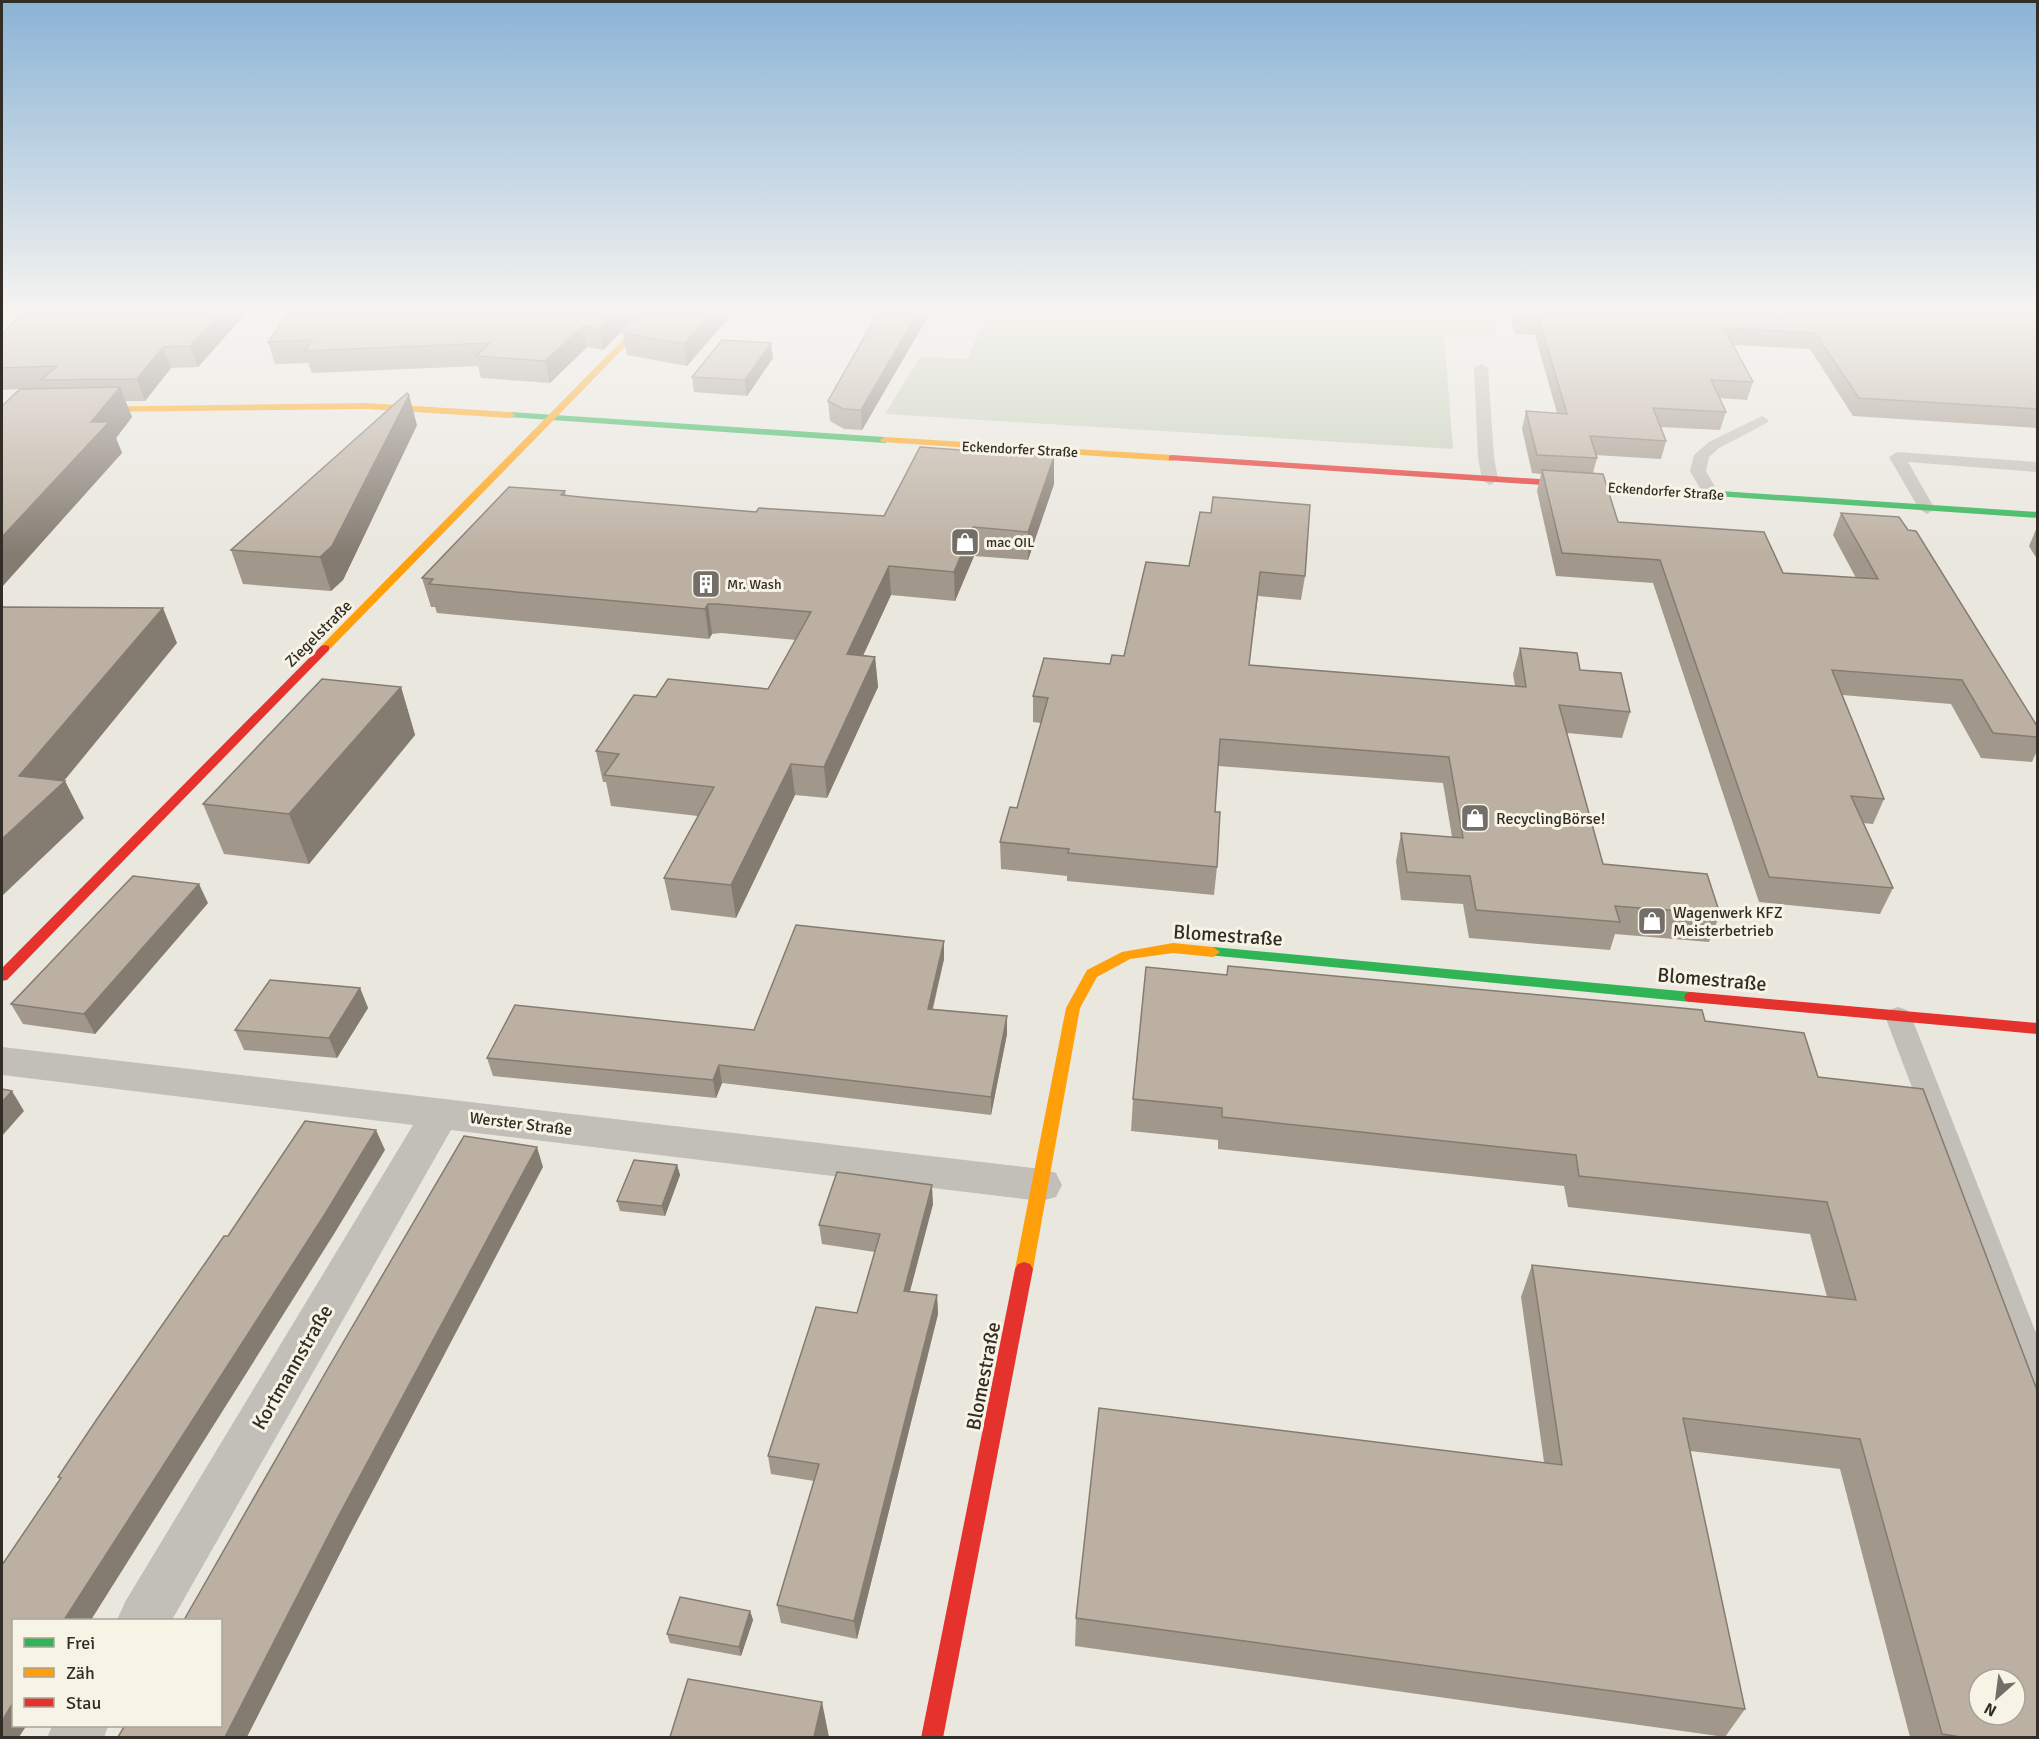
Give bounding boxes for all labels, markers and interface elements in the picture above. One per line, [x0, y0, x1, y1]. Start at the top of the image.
street label: Eckendorfer Straße [961, 438, 1079, 461]
street label: Eckendorfer Straße [1607, 479, 1725, 504]
shop icon: mac OIL [949, 526, 981, 558]
place label: mac OIL [986, 534, 1034, 551]
building icon: Mr. Wash [690, 568, 722, 600]
place label: Mr. Wash [727, 576, 782, 593]
street label: Ziegelstraße [281, 596, 357, 672]
shop icon: RecyclingBörse! [1459, 802, 1491, 834]
place label: RecyclingBörse! [1496, 809, 1605, 829]
place label: Wagenwerk KFZ Meisterbetrieb [1673, 903, 1783, 941]
shop icon: Wagenwerk KFZ Meisterbetrieb [1636, 905, 1668, 937]
street label: Blomestraße [1172, 919, 1284, 952]
street label: Blomestraße [1656, 962, 1768, 997]
street label: Werster Straße [468, 1108, 573, 1140]
street label: Kortmannstraße [247, 1300, 338, 1434]
street label: Blomestraße [961, 1320, 1006, 1432]
legend [12, 1619, 222, 1727]
text: Frei [66, 1632, 95, 1654]
text: Zäh [66, 1662, 95, 1684]
north arrow [1967, 1667, 2027, 1727]
text: Stau [66, 1692, 101, 1714]
text: N [1981, 1698, 2000, 1721]

